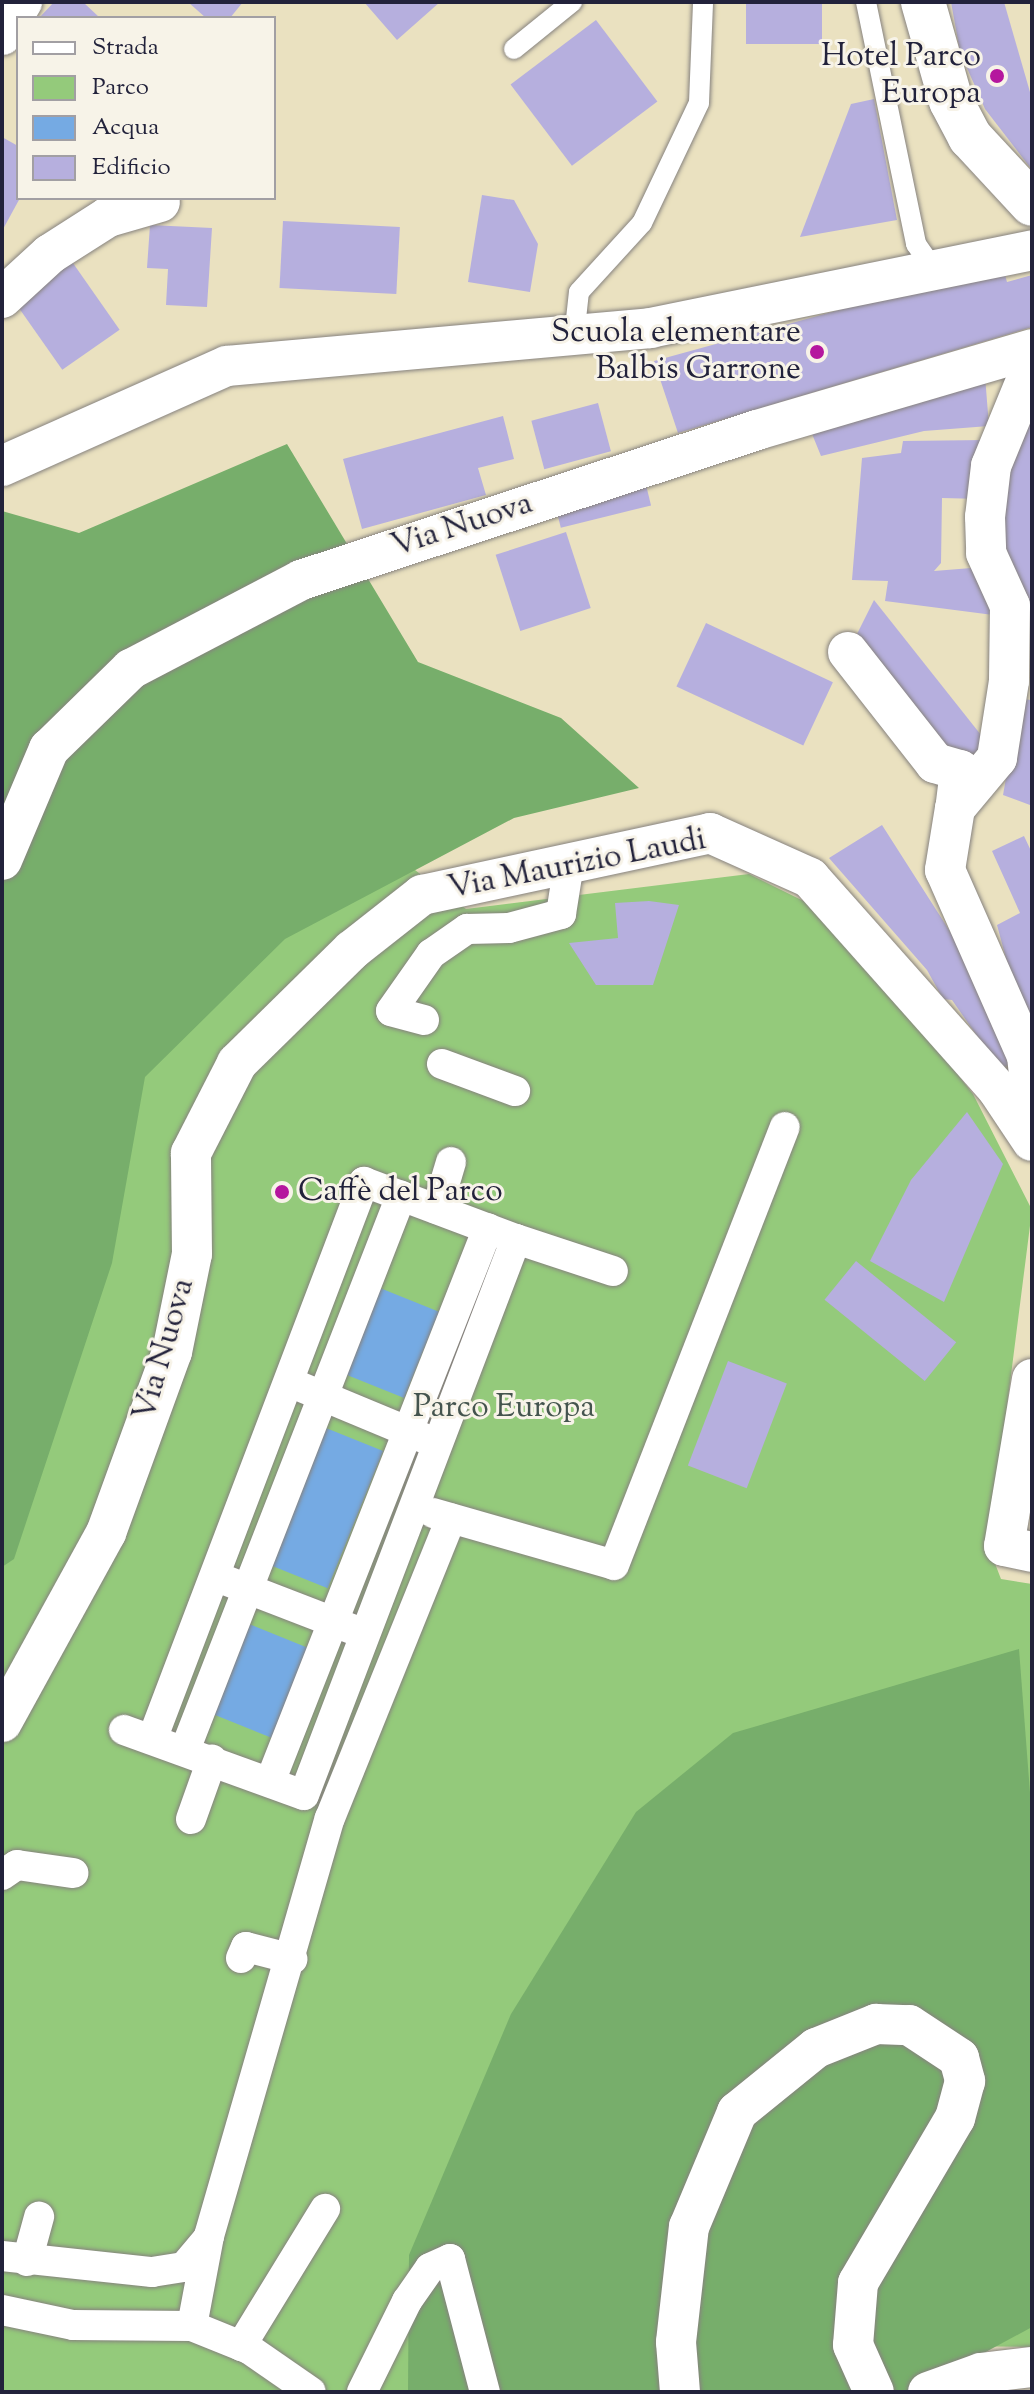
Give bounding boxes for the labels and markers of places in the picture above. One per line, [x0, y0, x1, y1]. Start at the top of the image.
place label: Hotel Parco Europa [821, 39, 981, 114]
marker: Hotel Parco Europa [988, 67, 1006, 85]
place label: Scuola elementare Balbis Garrone [551, 315, 801, 390]
marker: Scuola elementare Balbis Garrone [808, 343, 826, 361]
place label: Caffè del Parco [298, 1173, 503, 1211]
marker: Caffè del Parco [273, 1183, 291, 1201]

